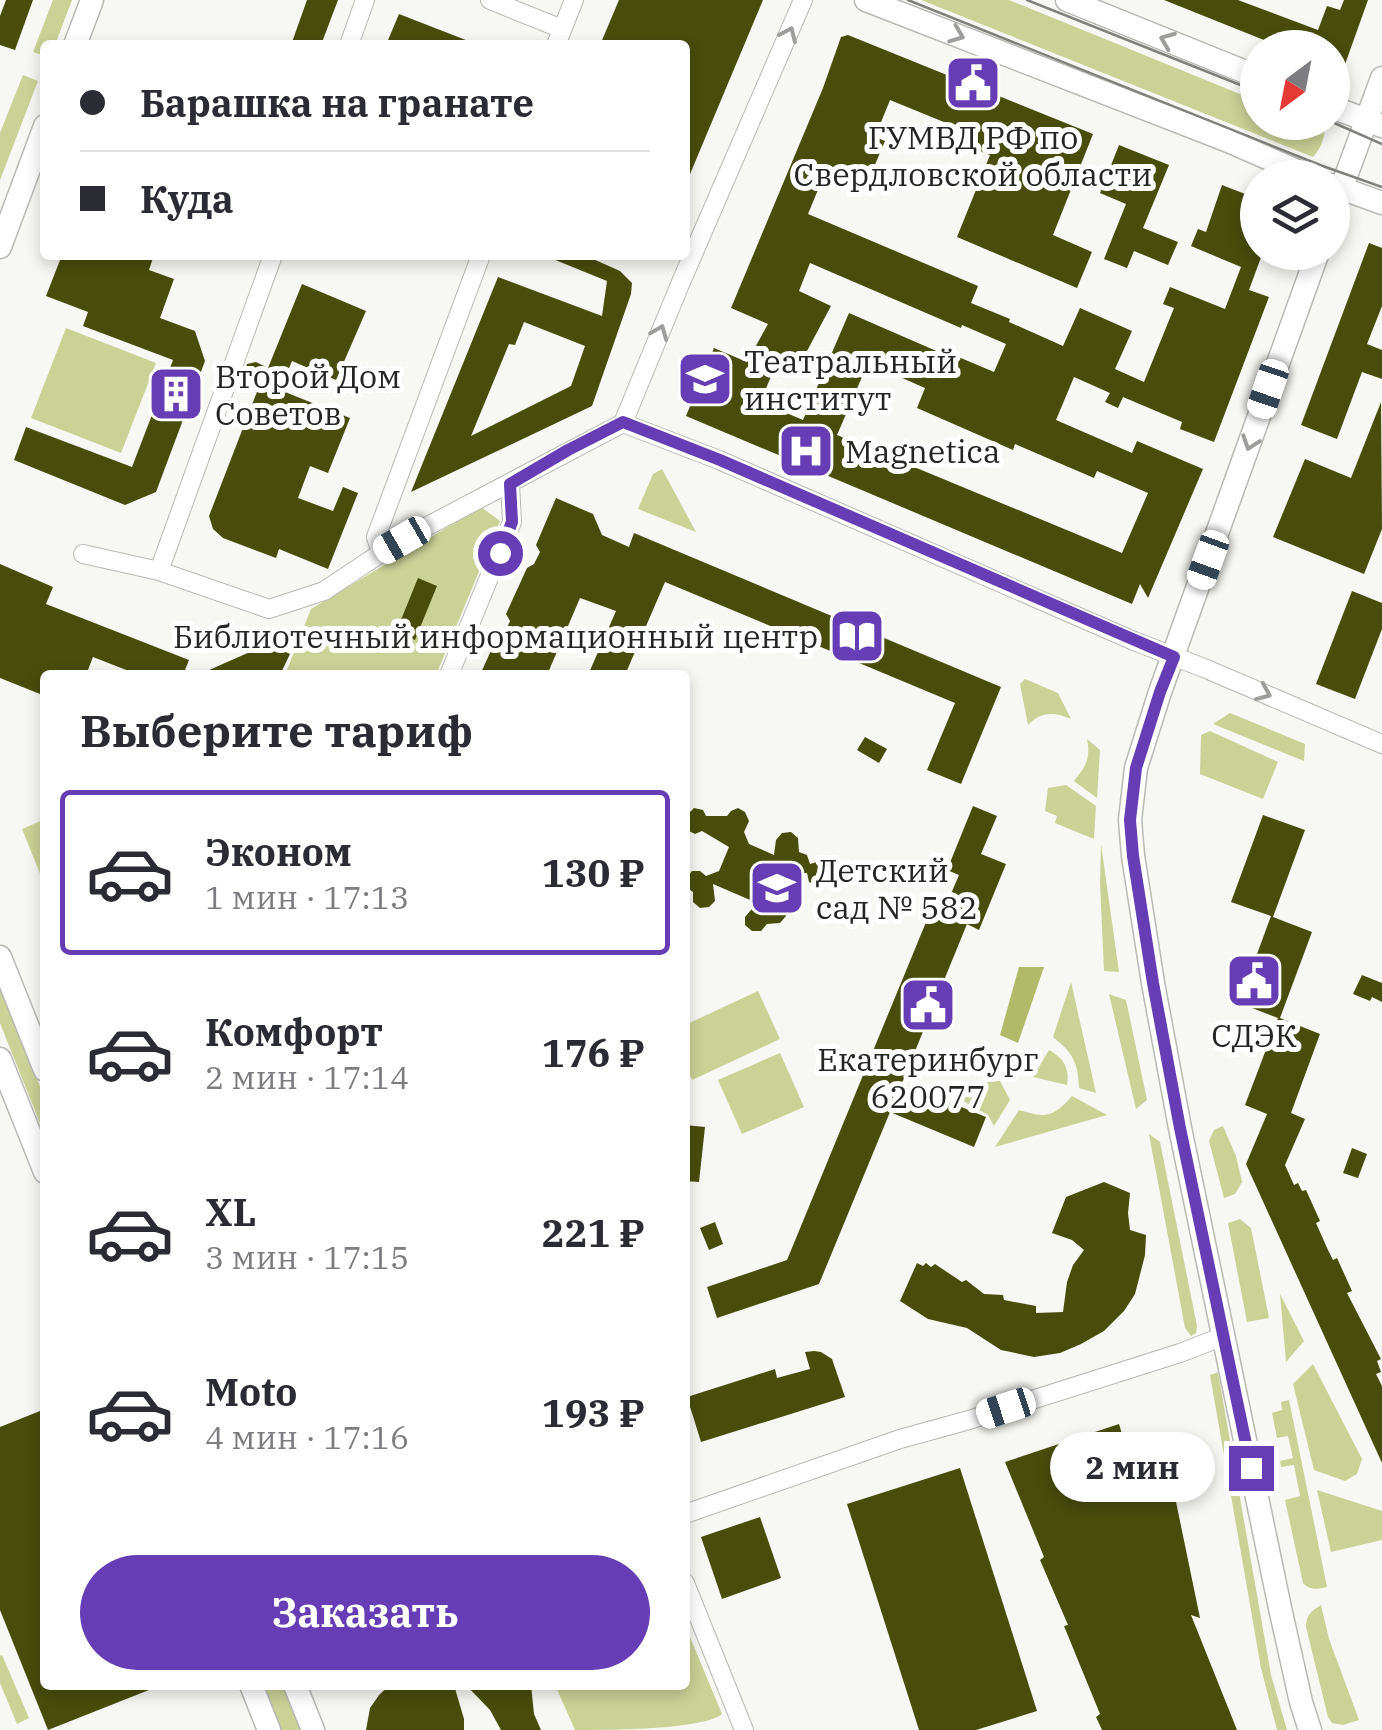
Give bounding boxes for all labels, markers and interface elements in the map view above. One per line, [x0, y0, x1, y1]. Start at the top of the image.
one-way arrow [947, 24, 964, 44]
one-way arrow [777, 26, 797, 44]
north arrow [1240, 30, 1350, 140]
map controls [1240, 30, 1350, 270]
one-way arrow [1159, 32, 1177, 52]
public building icon: ГУМВД РФ по Свердловской области [943, 53, 1003, 113]
text: Барашка на гранате [140, 78, 534, 127]
place label: ГУМВД РФ по Свердловской области [794, 116, 1152, 195]
button: layers [1240, 160, 1350, 270]
text: Куда [140, 174, 234, 223]
one-way arrow [649, 325, 669, 342]
place label: Театральный институт [744, 340, 957, 419]
school or university icon: Театральный институт [675, 349, 735, 409]
place label: Второй Дом Советов [215, 355, 401, 434]
car [1244, 356, 1292, 422]
building icon: Второй Дом Советов [146, 364, 206, 424]
hospital icon: Magnetica [776, 421, 836, 481]
place label: Magnetica [845, 430, 1001, 472]
one-way arrow [1241, 434, 1261, 451]
car [369, 512, 435, 568]
car [1184, 527, 1232, 593]
route start [478, 531, 523, 576]
library icon: Библиотечный информационный центр [827, 606, 887, 666]
place label: Библиотечный информационный центр [173, 615, 818, 657]
one-way arrow [1254, 682, 1272, 702]
text: Выберите тариф [80, 701, 473, 759]
text: Эконом [205, 827, 352, 876]
icon: car [85, 828, 175, 918]
text: 130 ₽ [542, 848, 645, 897]
place label: Детский сад № 582 [816, 849, 978, 928]
school or university icon: Детский сад № 582 [747, 858, 807, 918]
text: 1 мин · 17:13 [205, 876, 409, 918]
public building icon: СДЭК [1224, 951, 1284, 1011]
public building icon: Екатеринбург 620077 [898, 975, 958, 1035]
text: Комфорт [205, 1007, 383, 1056]
icon: car [85, 1008, 175, 1098]
place label: СДЭК [1211, 1014, 1297, 1056]
text: 176 ₽ [542, 1028, 645, 1077]
place label: Екатеринбург 620077 [817, 1038, 1039, 1117]
text: 2 мин · 17:14 [205, 1056, 409, 1098]
text: XL [205, 1187, 256, 1236]
icon: car [85, 1188, 175, 1278]
text: 221 ₽ [542, 1208, 645, 1257]
text: 3 мин · 17:15 [205, 1236, 409, 1278]
text: Moto [205, 1367, 297, 1416]
icon: car [85, 1368, 175, 1458]
car [973, 1384, 1039, 1432]
text: 193 ₽ [542, 1388, 645, 1437]
text: 4 мин · 17:16 [205, 1416, 409, 1458]
callout: 2 мин [1051, 1433, 1216, 1503]
text: 2 мин [1086, 1446, 1179, 1488]
route end [1229, 1446, 1274, 1491]
button: Заказать [80, 1555, 650, 1670]

